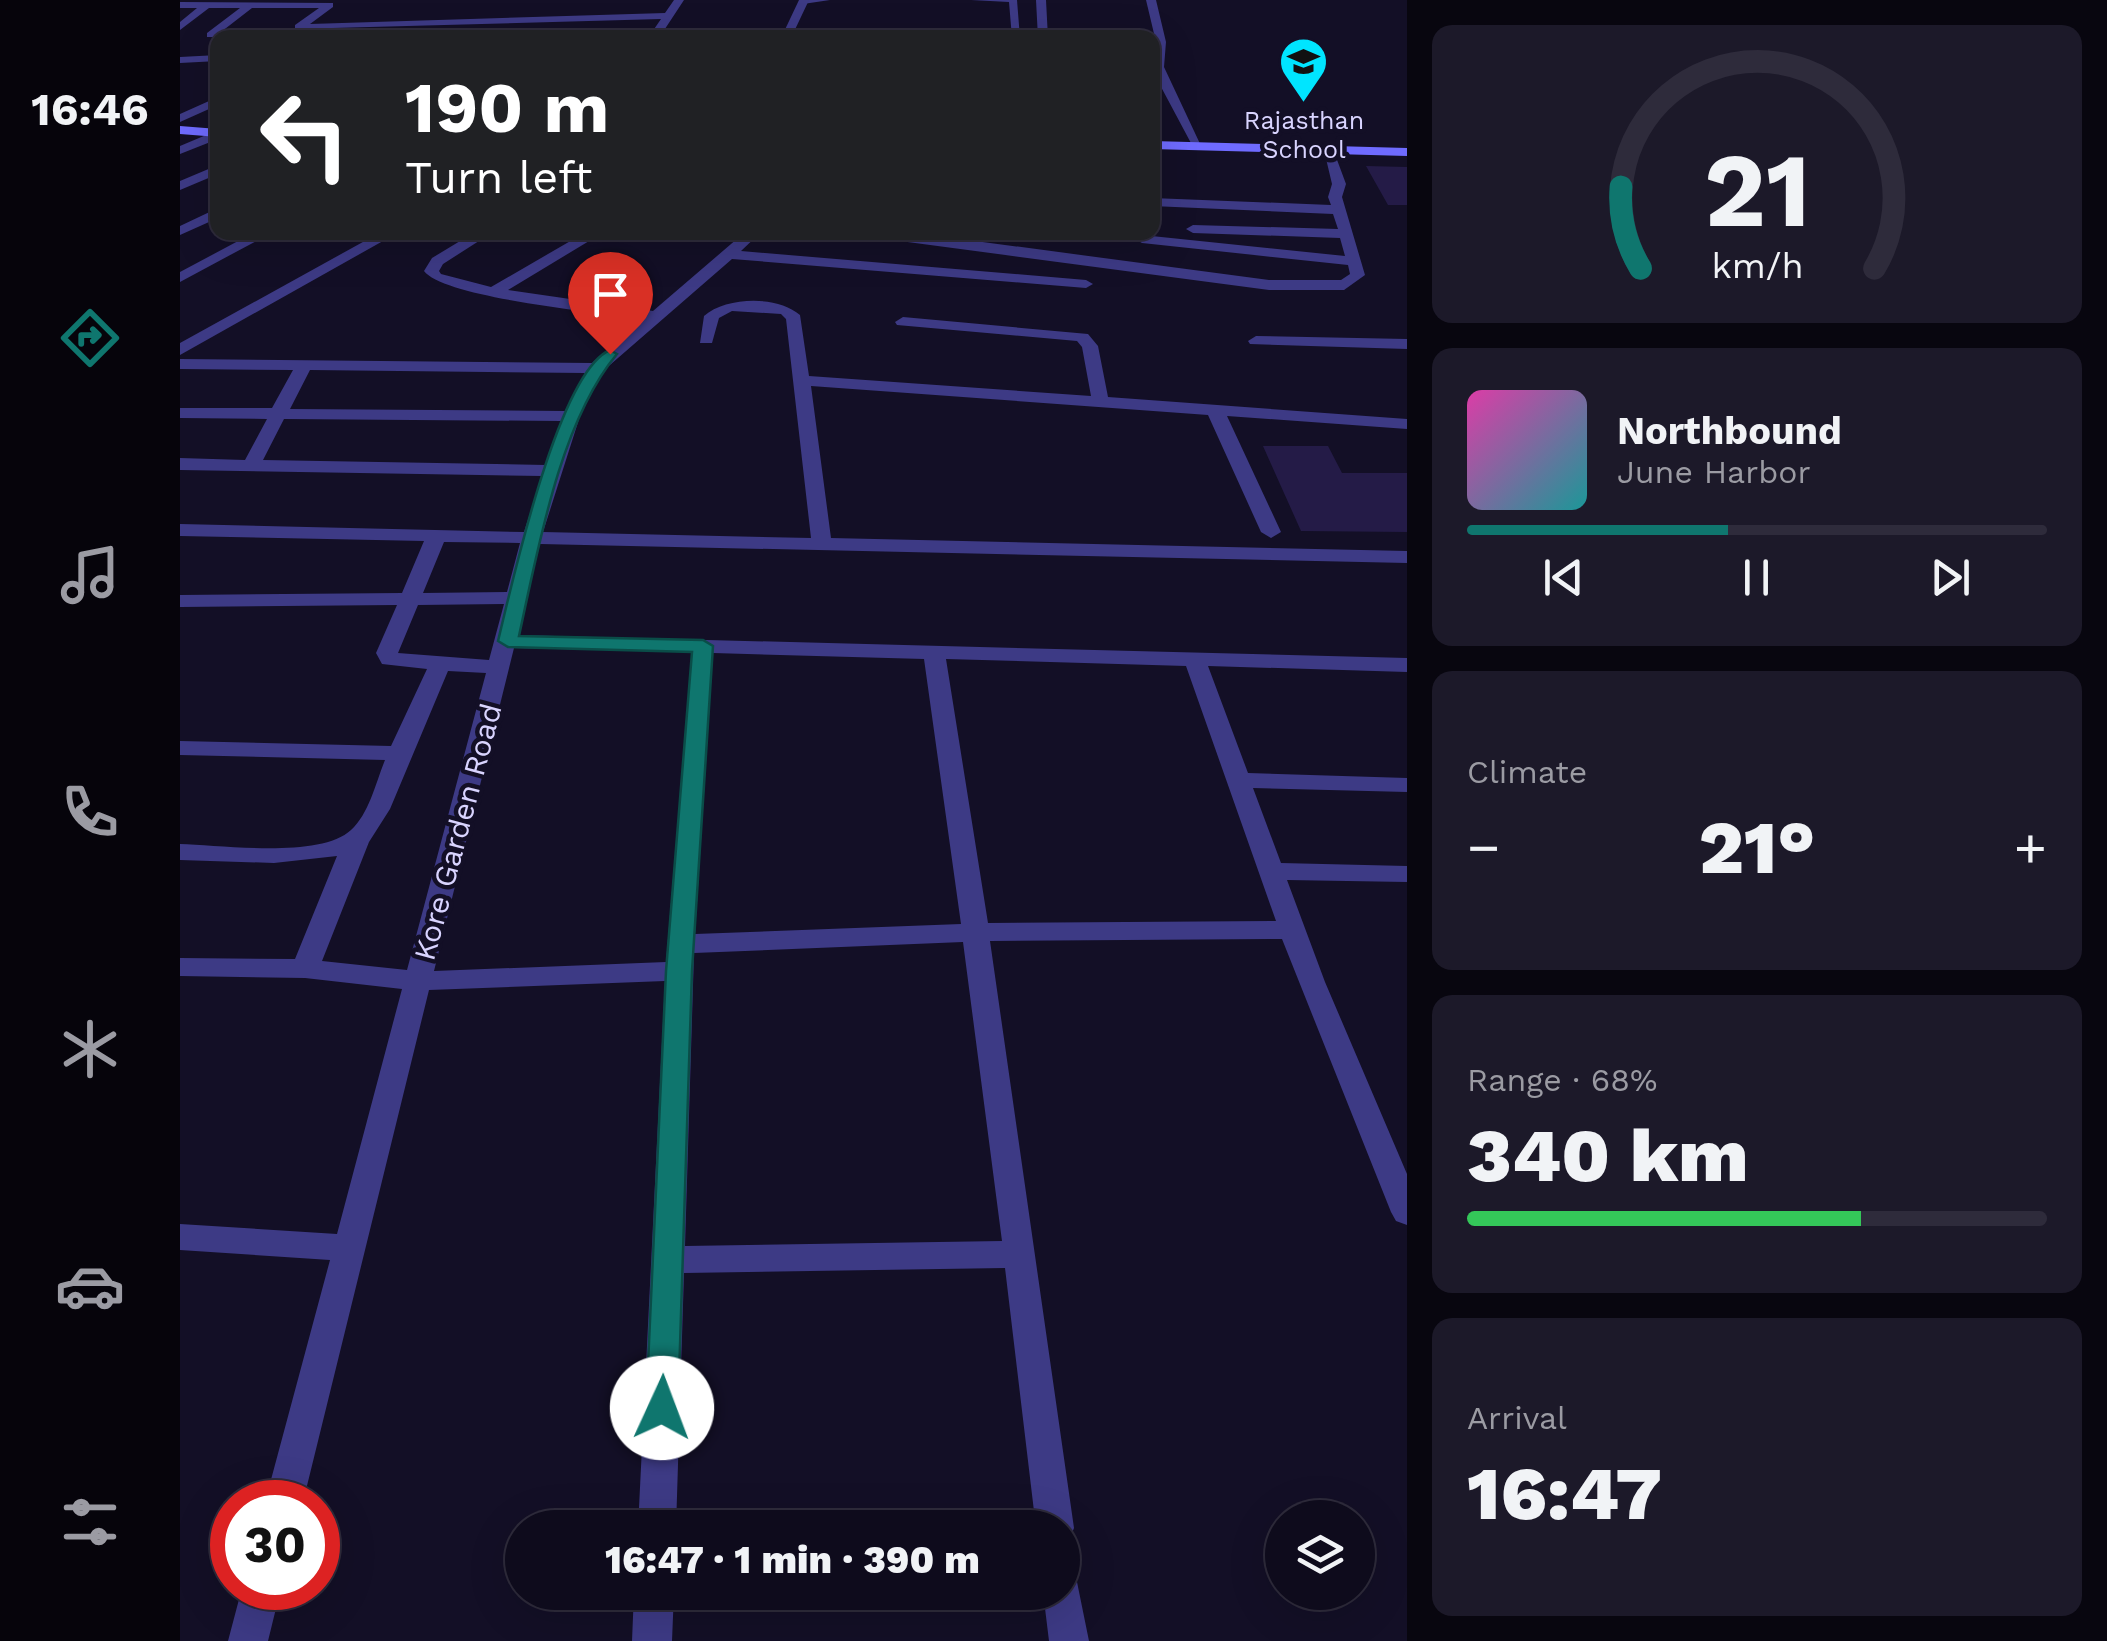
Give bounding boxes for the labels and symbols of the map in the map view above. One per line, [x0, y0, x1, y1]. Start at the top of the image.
school or university icon: Rajasthan School [1278, 36, 1330, 104]
place label: Rajasthan School [1244, 106, 1364, 164]
pin [568, 252, 653, 355]
street label: Kore Garden Road [406, 700, 509, 964]
position arrow [610, 1356, 714, 1460]
speed limit sign: 30 [210, 1480, 340, 1610]

